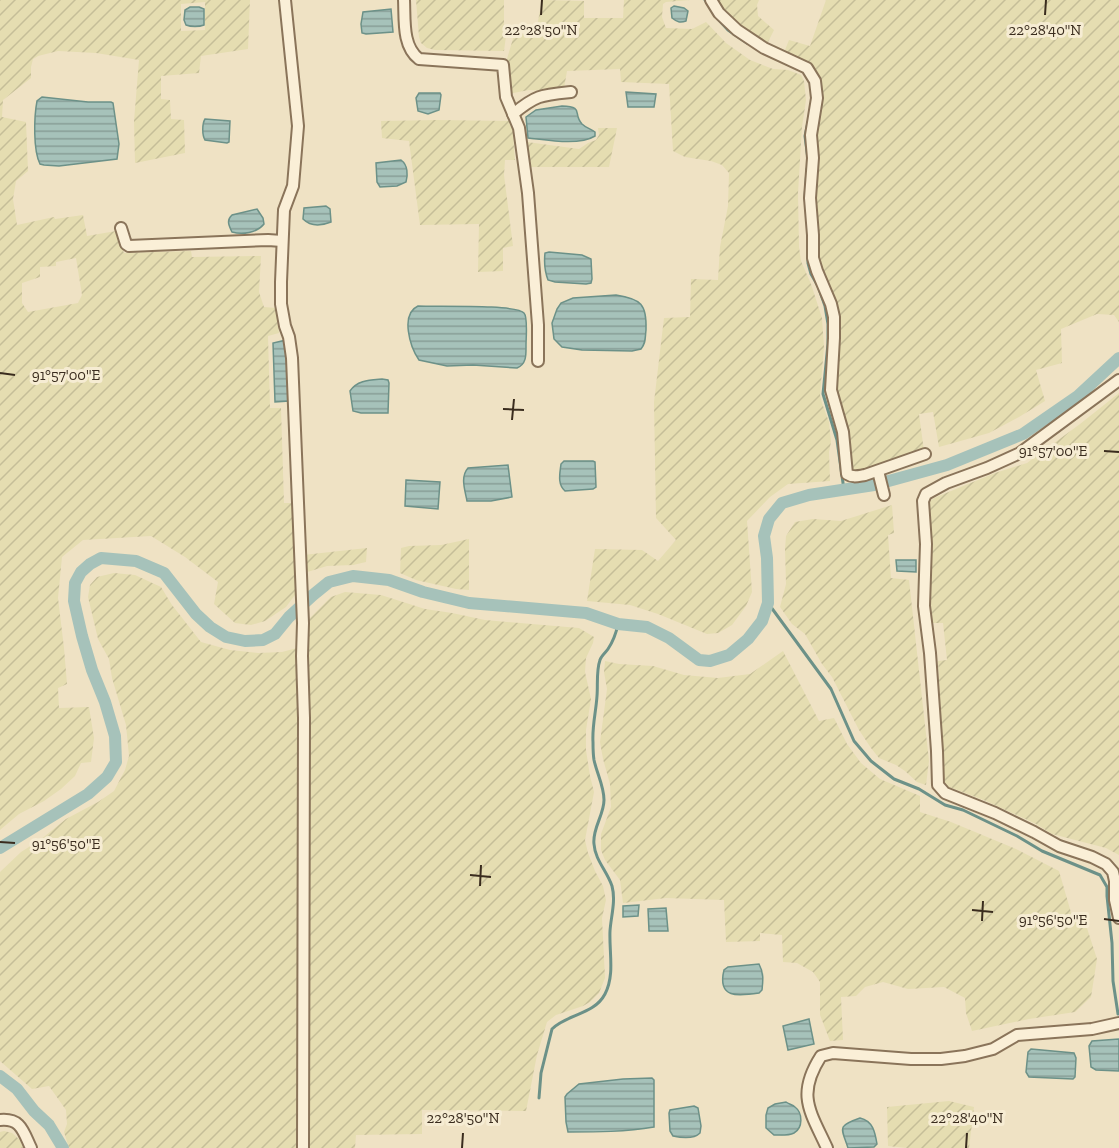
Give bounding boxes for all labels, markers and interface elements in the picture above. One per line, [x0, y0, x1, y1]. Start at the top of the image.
text: 22°28'50"N [504, 21, 578, 39]
text: 22°28'40"N [1009, 21, 1081, 39]
text: 91°57'00"E [32, 366, 101, 384]
text: 91°57'00"E [1019, 442, 1088, 460]
text: 91°56'50"E [32, 835, 100, 853]
text: 91°56'50"E [1019, 911, 1087, 929]
text: 22°28'50"N [426, 1109, 500, 1127]
text: 22°28'40"N [931, 1109, 1003, 1127]

